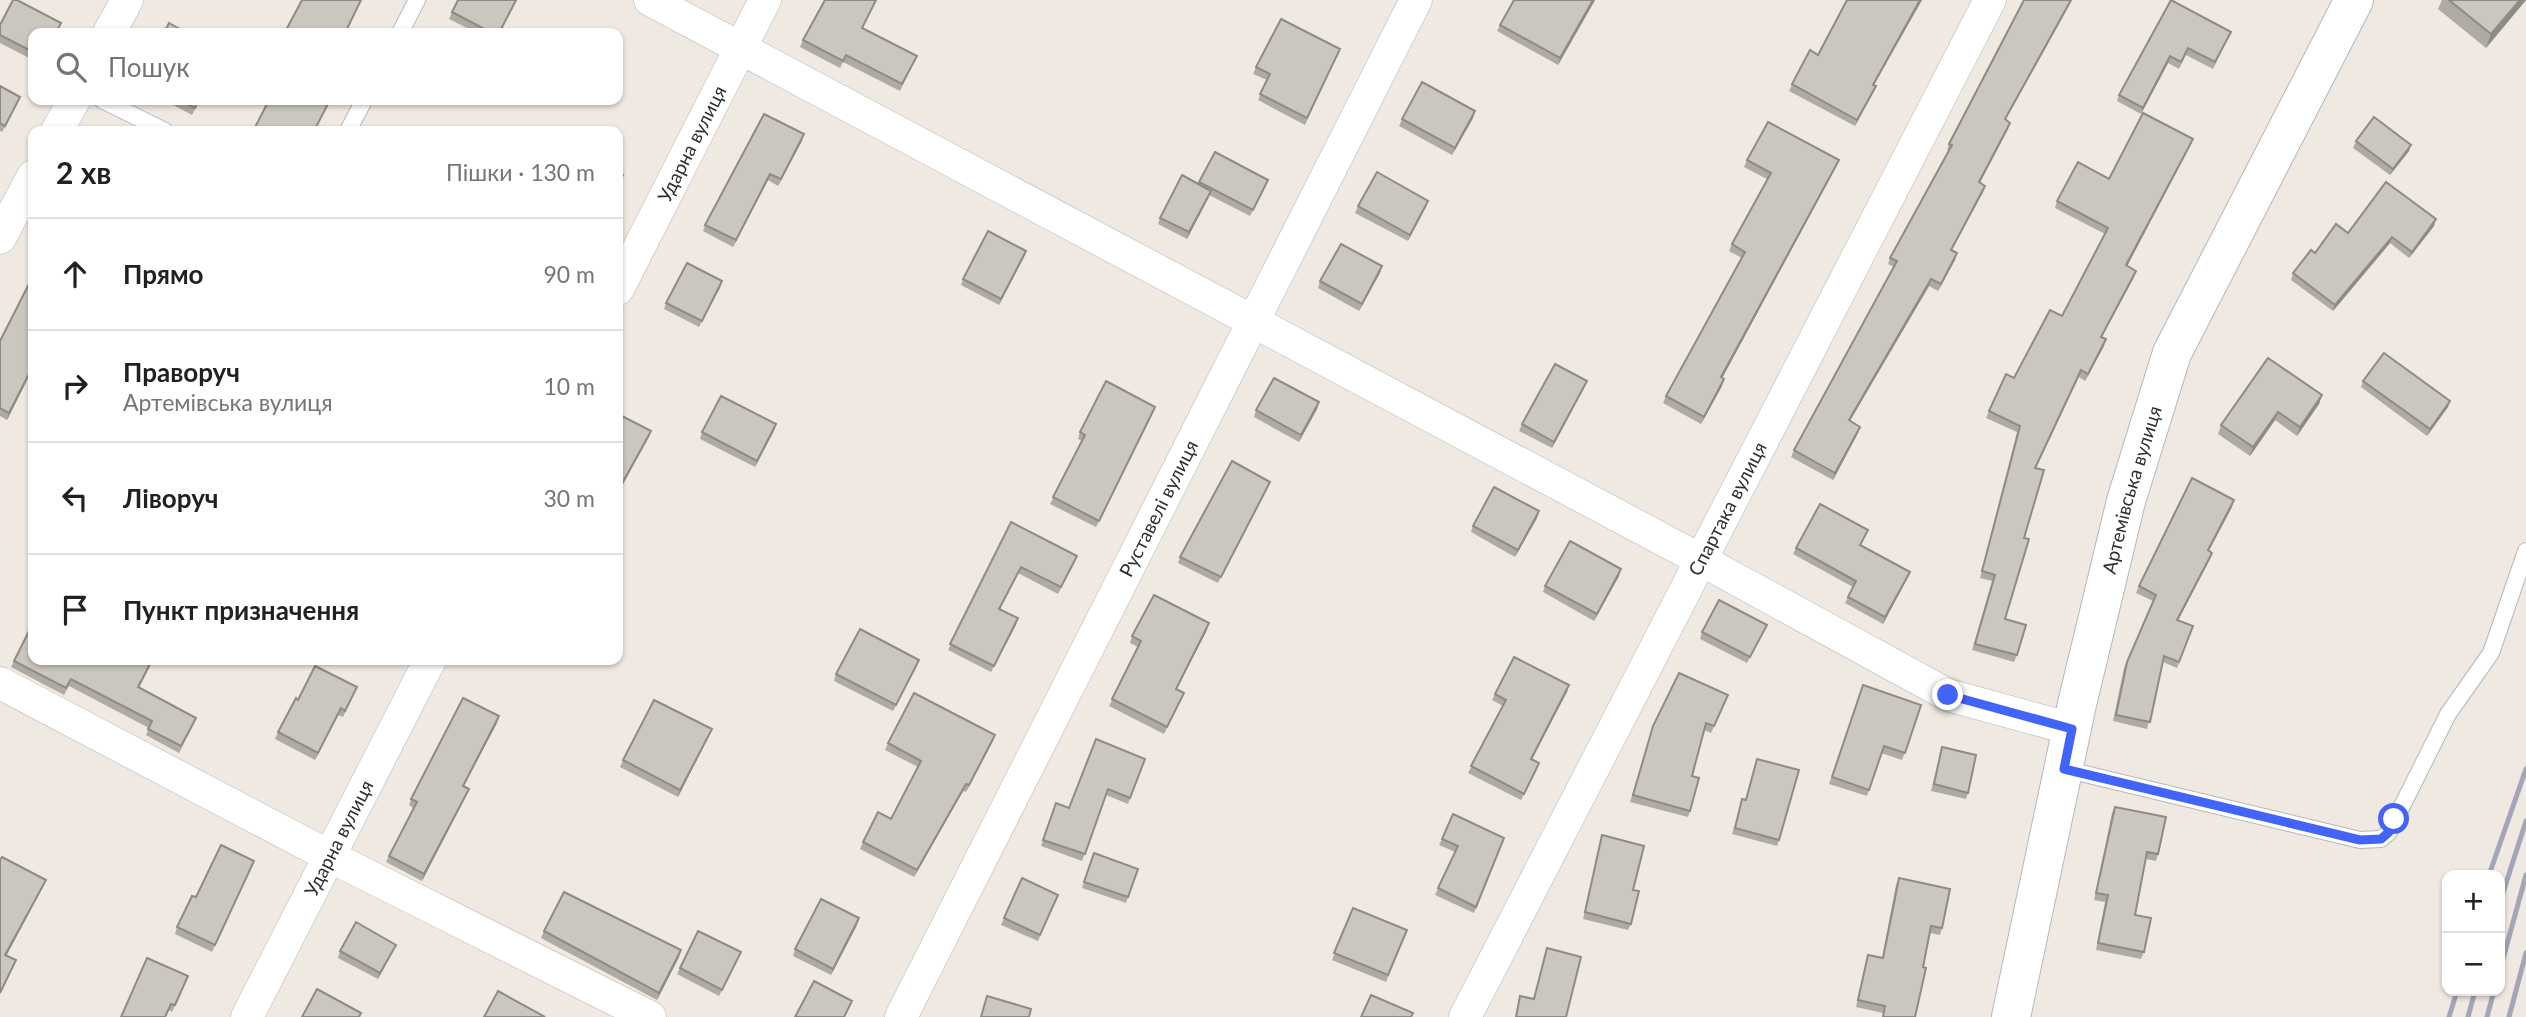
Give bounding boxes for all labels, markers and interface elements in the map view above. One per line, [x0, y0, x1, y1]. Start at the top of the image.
search box [28, 28, 623, 105]
icon: search [52, 48, 90, 86]
text: Пошук [108, 51, 190, 83]
street label: Ударна вулиця [652, 82, 731, 205]
text: 2 хв [56, 154, 111, 190]
text: Пішки · 130 m [446, 158, 595, 186]
icon: ahead [56, 255, 94, 293]
text: Прямо [123, 258, 204, 290]
text: 90 m [544, 260, 595, 288]
text: Праворуч [123, 356, 240, 388]
icon: right [56, 367, 94, 405]
text: 10 m [544, 372, 595, 400]
text: Артемівська вулиця [123, 388, 333, 416]
street label: Артемівська вулиця [2097, 403, 2166, 576]
street label: Руставелі вулиця [1114, 436, 1202, 580]
street label: Спартака вулиця [1683, 438, 1771, 579]
icon: left [56, 479, 94, 517]
text: Ліворуч [123, 482, 219, 514]
text: 30 m [544, 484, 595, 512]
icon: arrive [56, 591, 94, 629]
text: Пункт призначення [123, 594, 359, 626]
route end [1932, 679, 1963, 710]
street label: Ударна вулиця [299, 776, 378, 900]
route start [2378, 803, 2409, 834]
map controls [2442, 870, 2505, 996]
button: + [2442, 870, 2505, 933]
button: − [2442, 933, 2505, 996]

